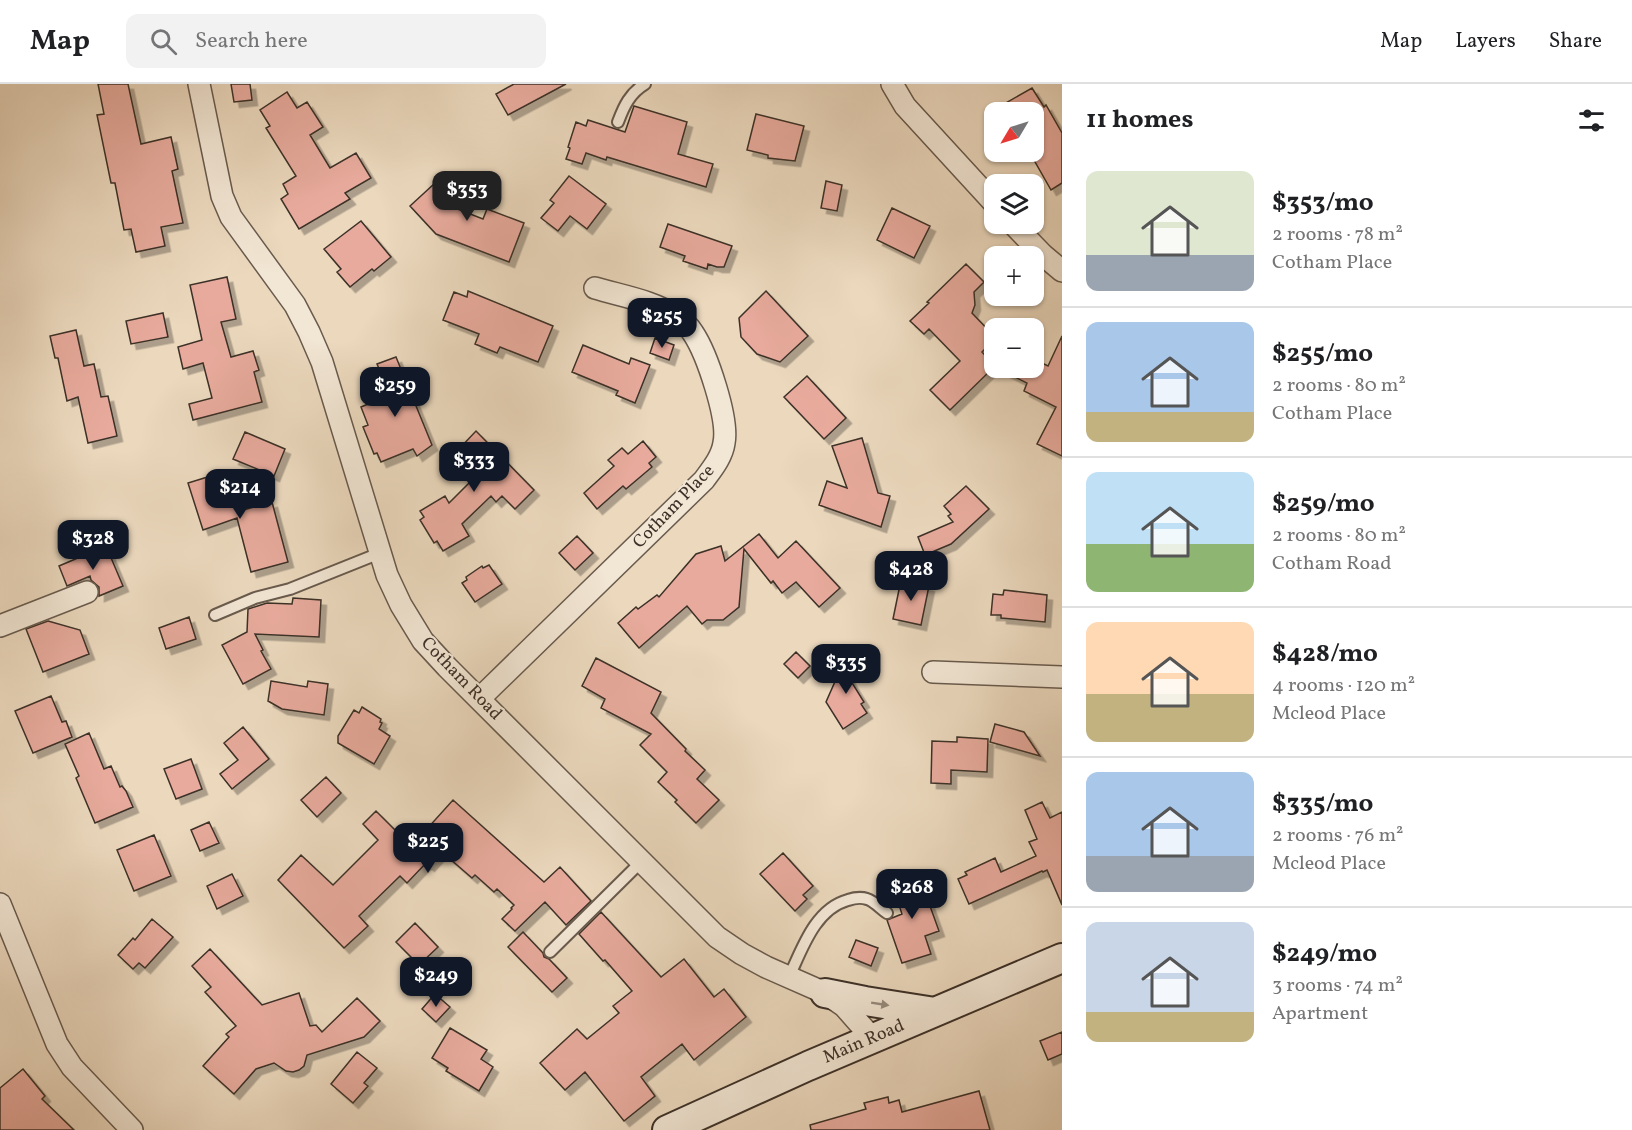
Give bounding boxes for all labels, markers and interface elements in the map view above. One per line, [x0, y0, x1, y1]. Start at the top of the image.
search box [126, 14, 546, 68]
text: Map [30, 22, 90, 61]
icon: search [147, 25, 180, 58]
text: Search here [195, 26, 308, 57]
text: Map [1380, 27, 1422, 56]
text: Layers [1455, 27, 1516, 56]
text: Share [1549, 27, 1602, 56]
north arrow [984, 102, 1044, 162]
map controls [984, 102, 1044, 378]
text: 11 homes [1086, 102, 1193, 138]
icon: filters [1575, 104, 1608, 137]
pin: $353 [431, 171, 503, 222]
button: layers [984, 174, 1044, 234]
text: $353 [446, 176, 488, 204]
text: $353/mo [1272, 185, 1374, 221]
icon: home [1134, 195, 1206, 267]
text: 2 rooms · 78 m² [1272, 221, 1403, 249]
button: + [984, 246, 1044, 306]
text: Cotham Place [1272, 249, 1392, 277]
pin: $255 [626, 298, 698, 349]
text: $255 [642, 303, 682, 331]
button: − [984, 318, 1044, 378]
text: $255/mo [1272, 336, 1373, 372]
icon: home [1134, 346, 1206, 418]
pin: $259 [359, 367, 431, 418]
text: $259 [374, 372, 416, 400]
text: 2 rooms · 80 m² [1272, 372, 1406, 400]
text: Cotham Place [1272, 400, 1392, 428]
pin: $333 [438, 442, 510, 493]
text: $333 [453, 447, 495, 475]
street label: Cotham Place [627, 459, 721, 555]
pin: $214 [204, 469, 276, 520]
text: $214 [219, 474, 261, 502]
text: $259/mo [1272, 486, 1375, 522]
icon: home [1134, 496, 1206, 568]
pin: $328 [57, 520, 129, 571]
text: 2 rooms · 80 m² [1272, 522, 1406, 550]
text: $328 [72, 525, 114, 553]
text: Cotham Road [1272, 550, 1391, 578]
pin: $428 [875, 551, 947, 602]
text: $428 [889, 556, 933, 584]
street label: Cotham Road [415, 632, 507, 726]
text: $428/mo [1272, 636, 1378, 672]
pin: $335 [810, 644, 882, 695]
icon: home [1134, 646, 1206, 718]
text: $335 [825, 649, 867, 677]
text: 4 rooms · 120 m² [1272, 672, 1415, 700]
text: Mcleod Place [1272, 700, 1386, 728]
text: $335/mo [1272, 786, 1373, 822]
icon: home [1134, 796, 1206, 868]
text: 2 rooms · 76 m² [1272, 822, 1404, 850]
pin: $225 [392, 823, 464, 874]
text: $225 [407, 828, 449, 856]
text: Mcleod Place [1272, 850, 1386, 878]
pin: $268 [876, 869, 948, 920]
text: $268 [890, 874, 934, 902]
text: $249/mo [1272, 936, 1377, 972]
icon: home [1134, 946, 1206, 1018]
pin: $249 [400, 957, 472, 1008]
text: $249 [414, 962, 458, 990]
text: 3 rooms · 74 m² [1272, 972, 1403, 1000]
one-way arrow [870, 999, 889, 1008]
text: Apartment [1272, 1000, 1368, 1028]
street label: Main Road [819, 1014, 909, 1070]

